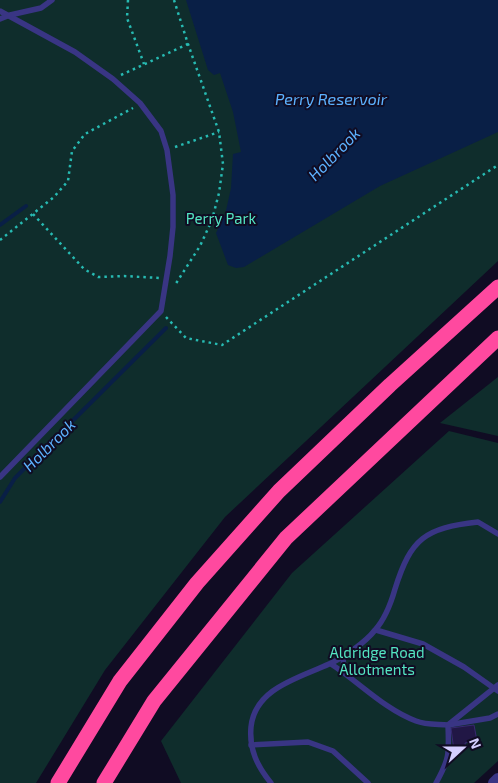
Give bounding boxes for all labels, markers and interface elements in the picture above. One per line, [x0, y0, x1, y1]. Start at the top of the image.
water label: Perry Reservoir [275, 89, 388, 109]
water label: Holbrook [304, 123, 363, 184]
park label: Perry Park [186, 209, 257, 227]
water label: Holbrook [19, 415, 79, 475]
park label: Aldridge Road Allotments [330, 643, 424, 678]
north arrow [438, 723, 488, 773]
text: N [466, 735, 485, 751]

